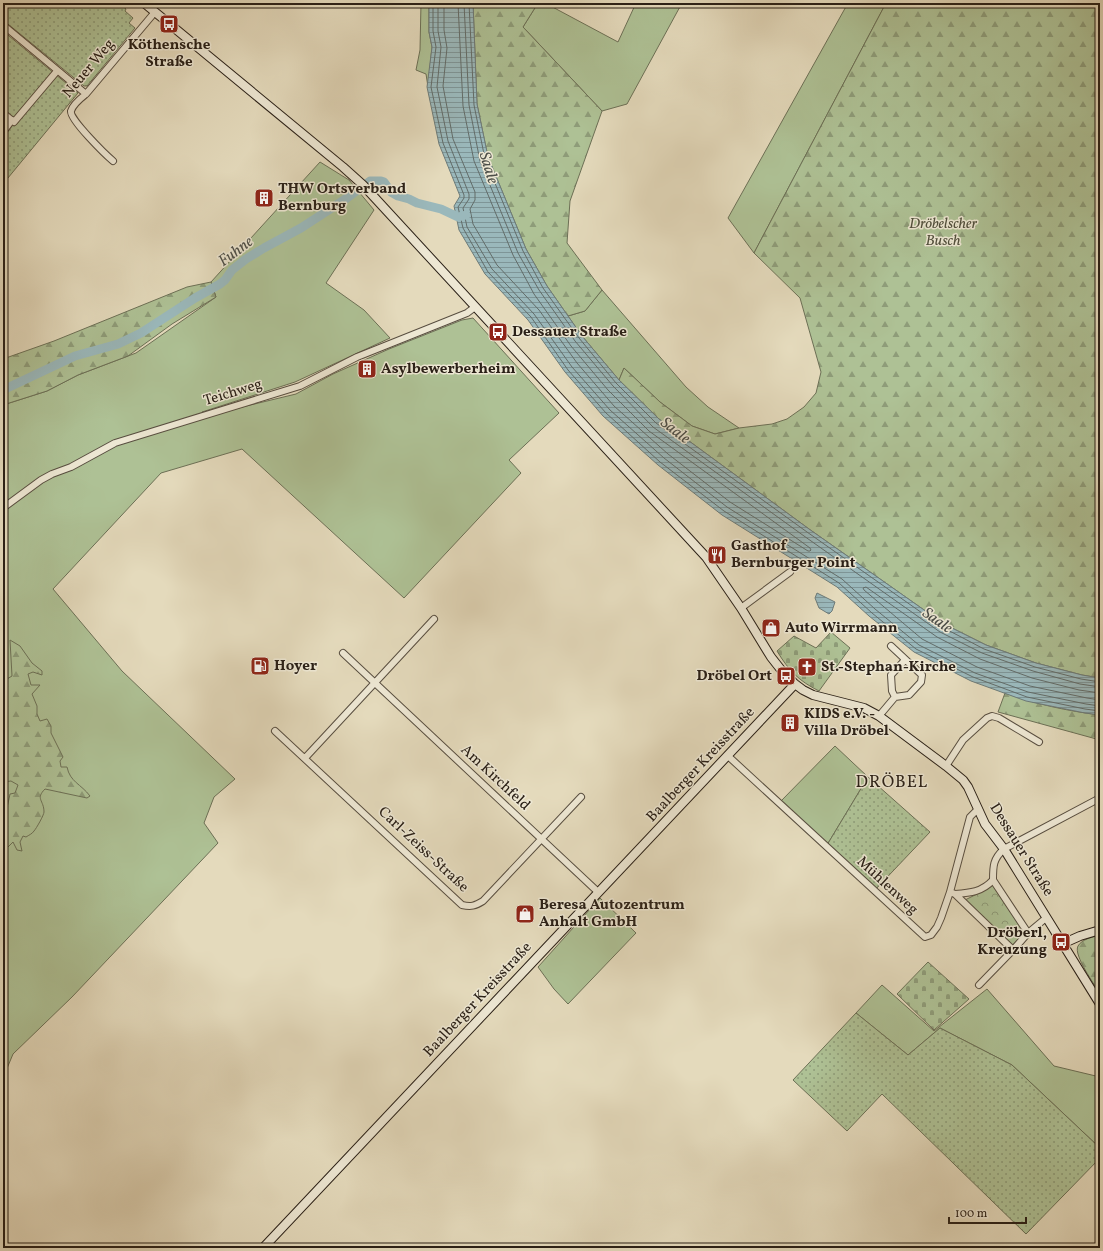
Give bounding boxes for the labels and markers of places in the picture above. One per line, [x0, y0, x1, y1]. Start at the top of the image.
bus stop icon: Köthensche Straße [158, 13, 180, 35]
place label: Köthensche Straße [128, 35, 211, 73]
place label: THW Ortsverband Bernburg [278, 179, 406, 217]
building icon: THW Ortsverband Bernburg [253, 187, 275, 209]
bus stop icon: Dessauer Straße [487, 321, 509, 343]
place label: Dessauer Straße [512, 322, 627, 343]
building icon: Asylbewerberheim [356, 358, 378, 380]
place label: Asylbewerberheim [381, 359, 516, 380]
place label: Gasthof Bernburger Point [731, 536, 856, 574]
restaurant icon: Gasthof Bernburger Point [706, 544, 728, 566]
shop icon: Auto Wirrmann [760, 617, 782, 639]
place label: Auto Wirrmann [785, 618, 898, 639]
fuel station icon: Hoyer [249, 655, 271, 677]
place label: Hoyer [274, 656, 317, 677]
church icon: St.-Stephan-Kirche [796, 656, 818, 678]
place label: St.-Stephan-Kirche [821, 657, 956, 678]
bus stop icon: Dröbel Ort [775, 665, 797, 687]
place label: Dröbel Ort [697, 666, 772, 687]
place label: KIDS e.V. - Villa Dröbel [804, 704, 889, 742]
building icon: KIDS e.V. - Villa Dröbel [779, 712, 801, 734]
place label: Beresa Autozentrum Anhalt GmbH [539, 895, 685, 933]
shop icon: Beresa Autozentrum Anhalt GmbH [514, 903, 536, 925]
place label: Dröberl, Kreuzung [977, 923, 1047, 961]
bus stop icon: Dröberl, Kreuzung [1050, 931, 1072, 953]

